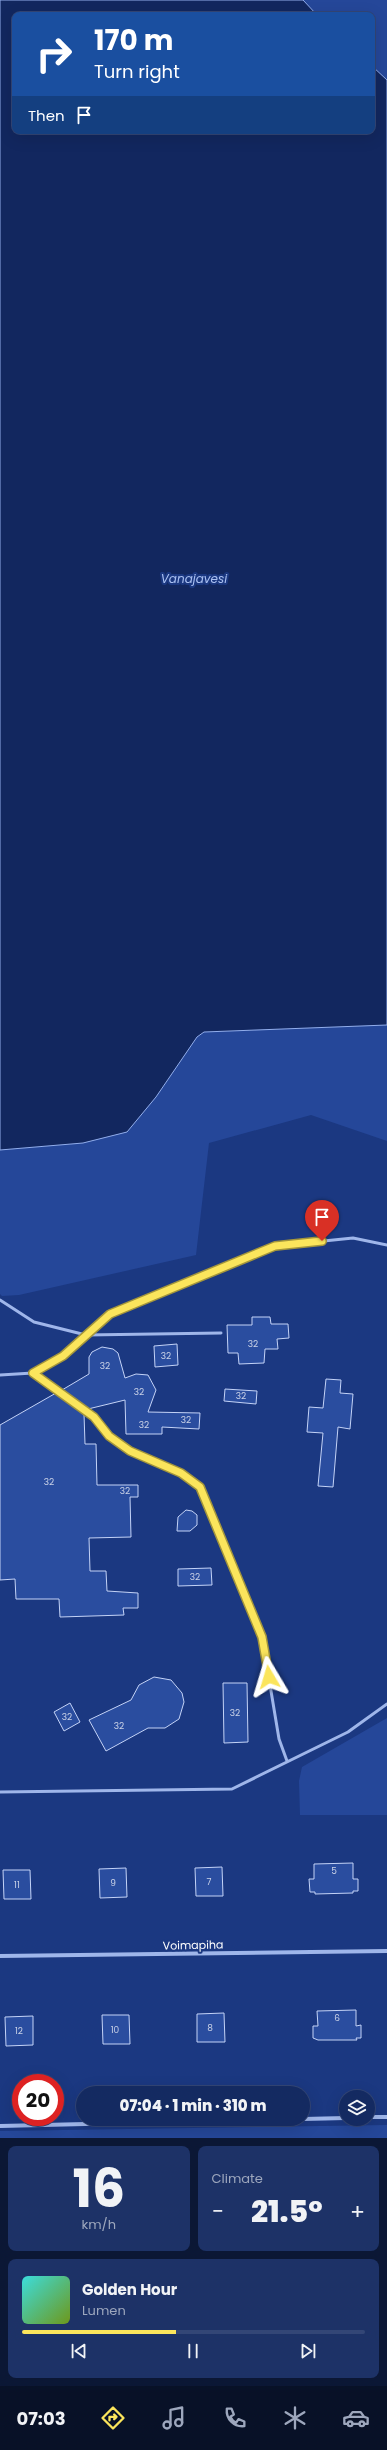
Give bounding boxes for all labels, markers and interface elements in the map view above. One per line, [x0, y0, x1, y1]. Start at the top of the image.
text: 170 m [94, 21, 173, 60]
icon: right [28, 28, 80, 80]
text: Turn right [94, 59, 180, 84]
icon: arrive [73, 104, 95, 126]
text: Then [28, 105, 65, 126]
water label: Vanajavesi [161, 570, 228, 587]
pin [305, 1200, 339, 1241]
icon: arrive [311, 1206, 333, 1228]
house number: 32 [248, 1338, 258, 1350]
house number: 32 [161, 1350, 171, 1362]
house number: 32 [100, 1360, 110, 1372]
house number: 32 [134, 1386, 144, 1398]
house number: 32 [236, 1390, 246, 1402]
house number: 32 [181, 1414, 191, 1426]
house number: 32 [139, 1419, 149, 1431]
house number: 32 [44, 1476, 54, 1488]
house number: 32 [120, 1485, 130, 1497]
house number: 32 [190, 1571, 200, 1583]
position arrow [248, 1656, 290, 1698]
house number: 32 [230, 1707, 240, 1719]
house number: 32 [62, 1711, 72, 1723]
house number: 32 [114, 1720, 124, 1732]
house number: 5 [331, 1865, 337, 1877]
house number: 7 [207, 1876, 212, 1888]
house number: 9 [110, 1877, 116, 1889]
house number: 11 [14, 1879, 20, 1891]
street label: Voimapiha [163, 1936, 223, 1954]
house number: 6 [334, 2012, 340, 2024]
house number: 8 [207, 2022, 213, 2034]
house number: 10 [111, 2024, 120, 2036]
house number: 12 [15, 2025, 23, 2037]
speed limit sign: 20 [12, 2074, 64, 2126]
map controls [339, 2090, 375, 2126]
button: layers [339, 2090, 375, 2126]
text: 07:04 · 1 min · 310 m [120, 2095, 266, 2116]
text: 16 [72, 2152, 125, 2225]
text: Climate [212, 2169, 263, 2188]
text: 21.5° [251, 2190, 323, 2233]
text: − [212, 2196, 224, 2227]
text: + [350, 2196, 365, 2227]
text: km/h [81, 2215, 116, 2234]
text: Golden Hour [82, 2279, 177, 2300]
text: Lumen [82, 2301, 126, 2320]
icon: previous [68, 2340, 90, 2362]
icon: pause [182, 2340, 204, 2362]
icon: next [297, 2340, 319, 2362]
icon: directions [99, 2404, 127, 2432]
icon: music [160, 2404, 188, 2432]
icon: phone [221, 2404, 249, 2432]
icon: climate [281, 2404, 309, 2432]
icon: car [342, 2404, 370, 2432]
text: 07:03 [16, 2406, 66, 2431]

